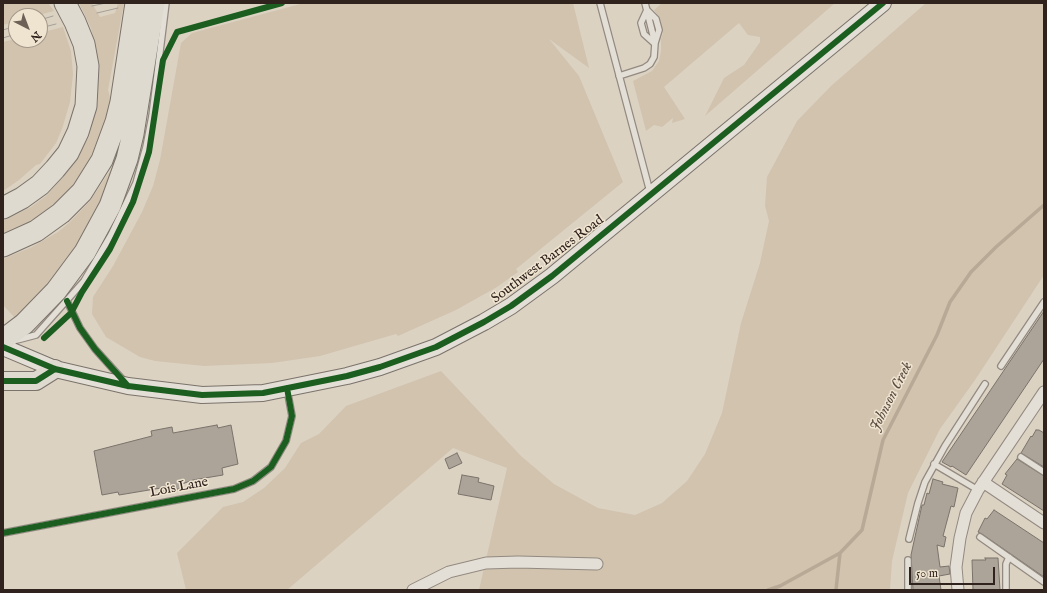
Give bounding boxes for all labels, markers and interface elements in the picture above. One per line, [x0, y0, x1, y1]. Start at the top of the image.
north arrow [8, 8, 48, 48]
text: N [27, 28, 44, 45]
street label: Southwest Barnes Road [489, 212, 607, 308]
water label: Johnson Creek [867, 359, 917, 435]
street label: Lois Lane [148, 474, 210, 502]
scale bar [911, 559, 997, 585]
text: 50 m [916, 566, 938, 581]

